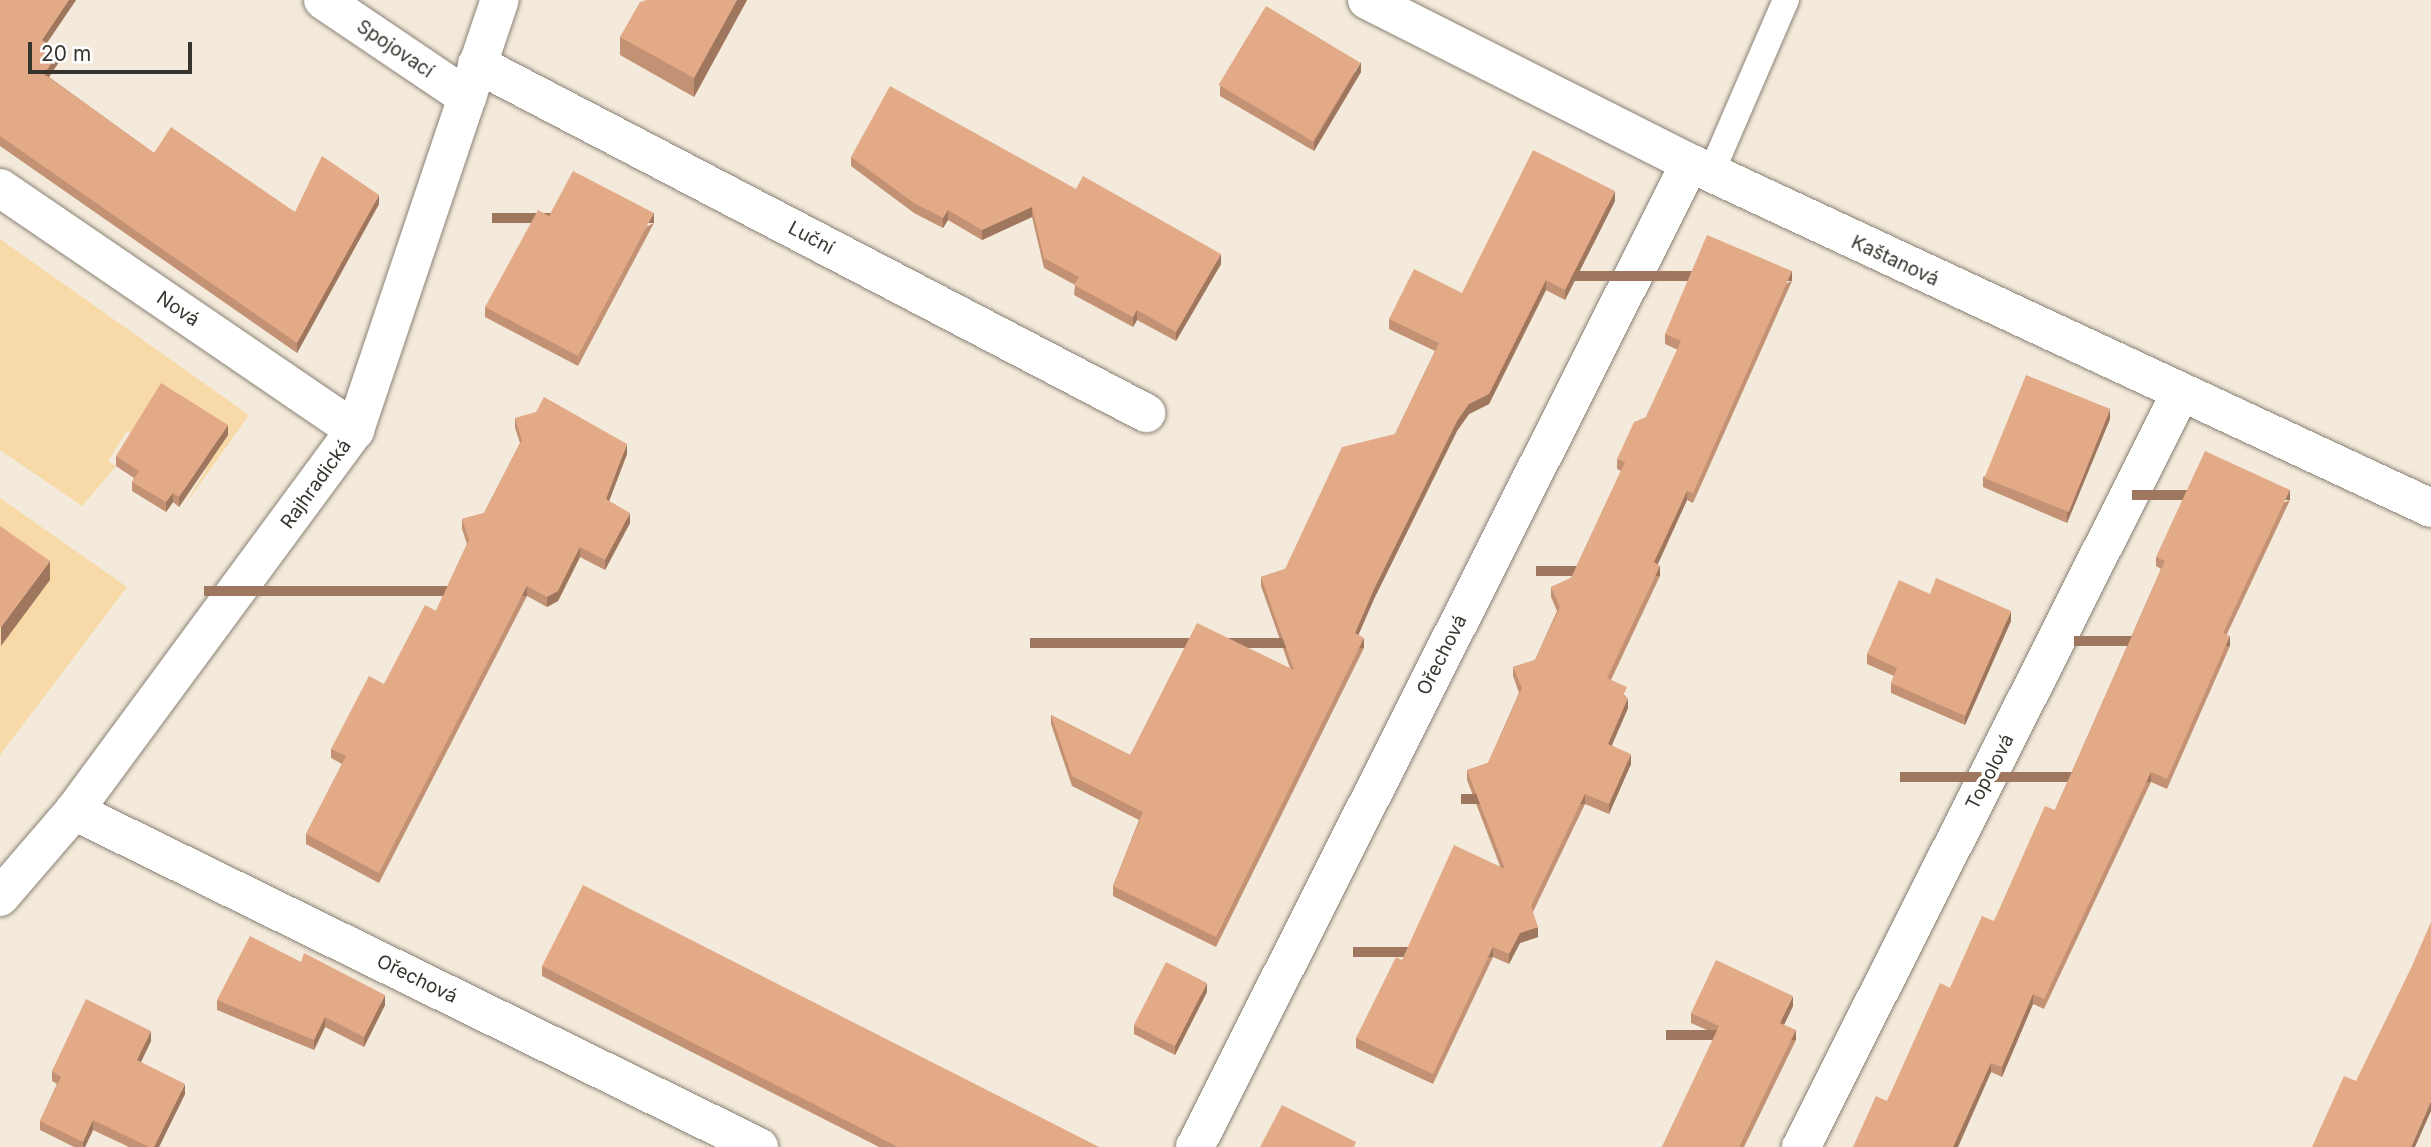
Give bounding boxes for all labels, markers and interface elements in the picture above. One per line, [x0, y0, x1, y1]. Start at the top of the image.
street label: Spojovací [352, 15, 438, 83]
scale bar [32, 28, 196, 72]
text: 20 m [41, 41, 91, 66]
street label: Luční [784, 217, 838, 259]
street label: Kaštanová [1848, 231, 1942, 291]
street label: Nová [152, 287, 204, 331]
street label: Rajhradická [276, 435, 356, 533]
street label: Ořechová [1412, 611, 1472, 699]
street label: Topolová [1961, 730, 2019, 814]
street label: Ořechová [373, 950, 461, 1008]

